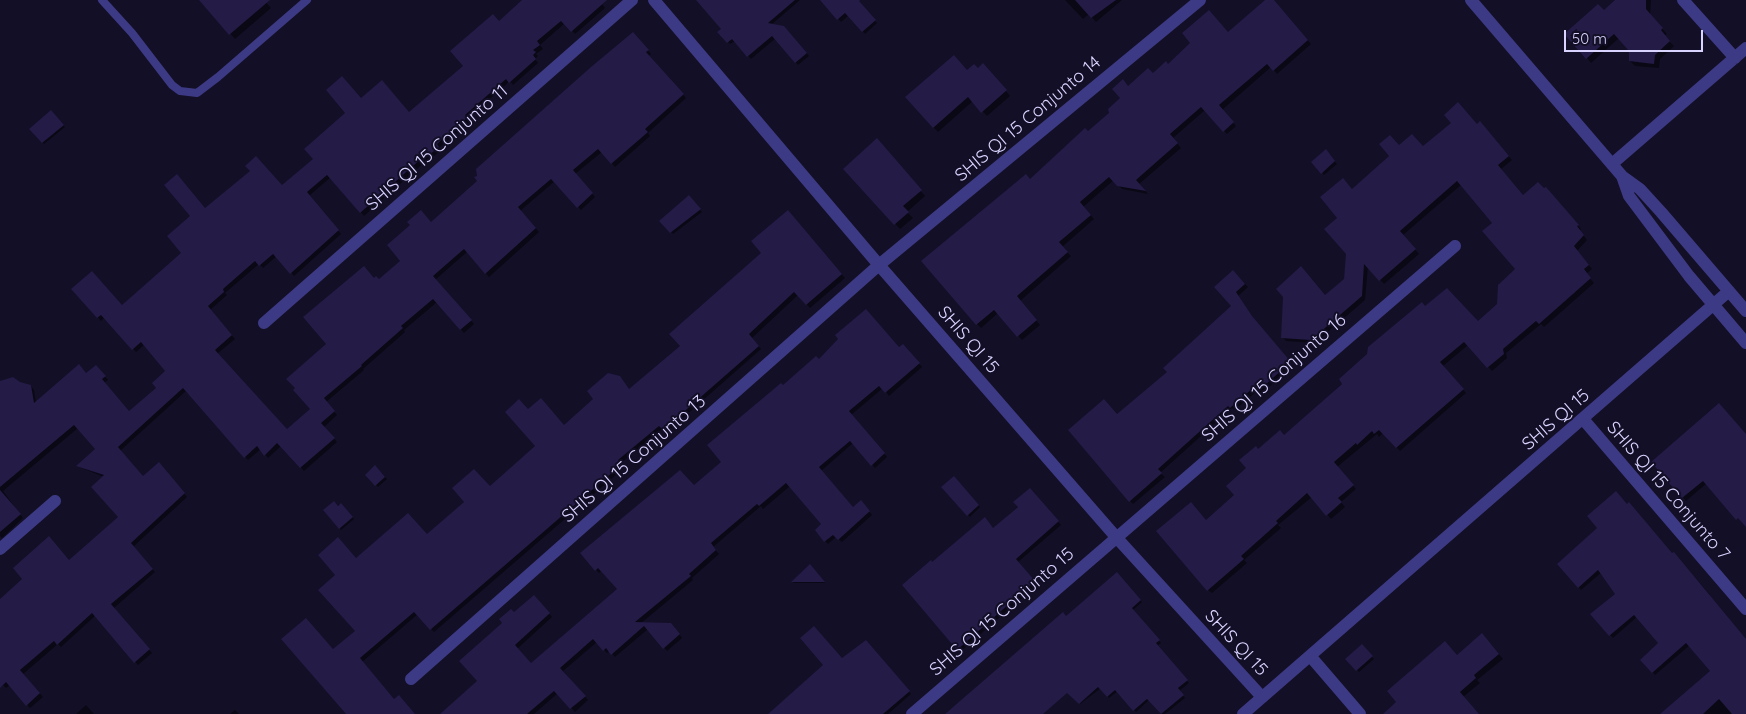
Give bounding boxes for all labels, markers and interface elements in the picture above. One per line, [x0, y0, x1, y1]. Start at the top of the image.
scale bar [1566, 20, 1705, 52]
text: 50 m [1572, 29, 1607, 48]
street label: SHIS QI 15 Conjunto 14 [951, 52, 1105, 186]
street label: SHIS QI 15 Conjunto 11 [362, 80, 512, 216]
street label: SHIS QI 15 [933, 302, 1003, 378]
street label: SHIS QI 15 Conjunto 16 [1197, 309, 1351, 447]
street label: SHIS QI 15 [1518, 385, 1594, 455]
street label: SHIS QI 15 Conjunto 13 [558, 391, 710, 527]
street label: SHIS QI 15 Conjunto 7 [1602, 417, 1734, 565]
street label: SHIS QI 15 Conjunto 15 [925, 543, 1079, 681]
street label: SHIS QI 15 [1200, 605, 1272, 681]

